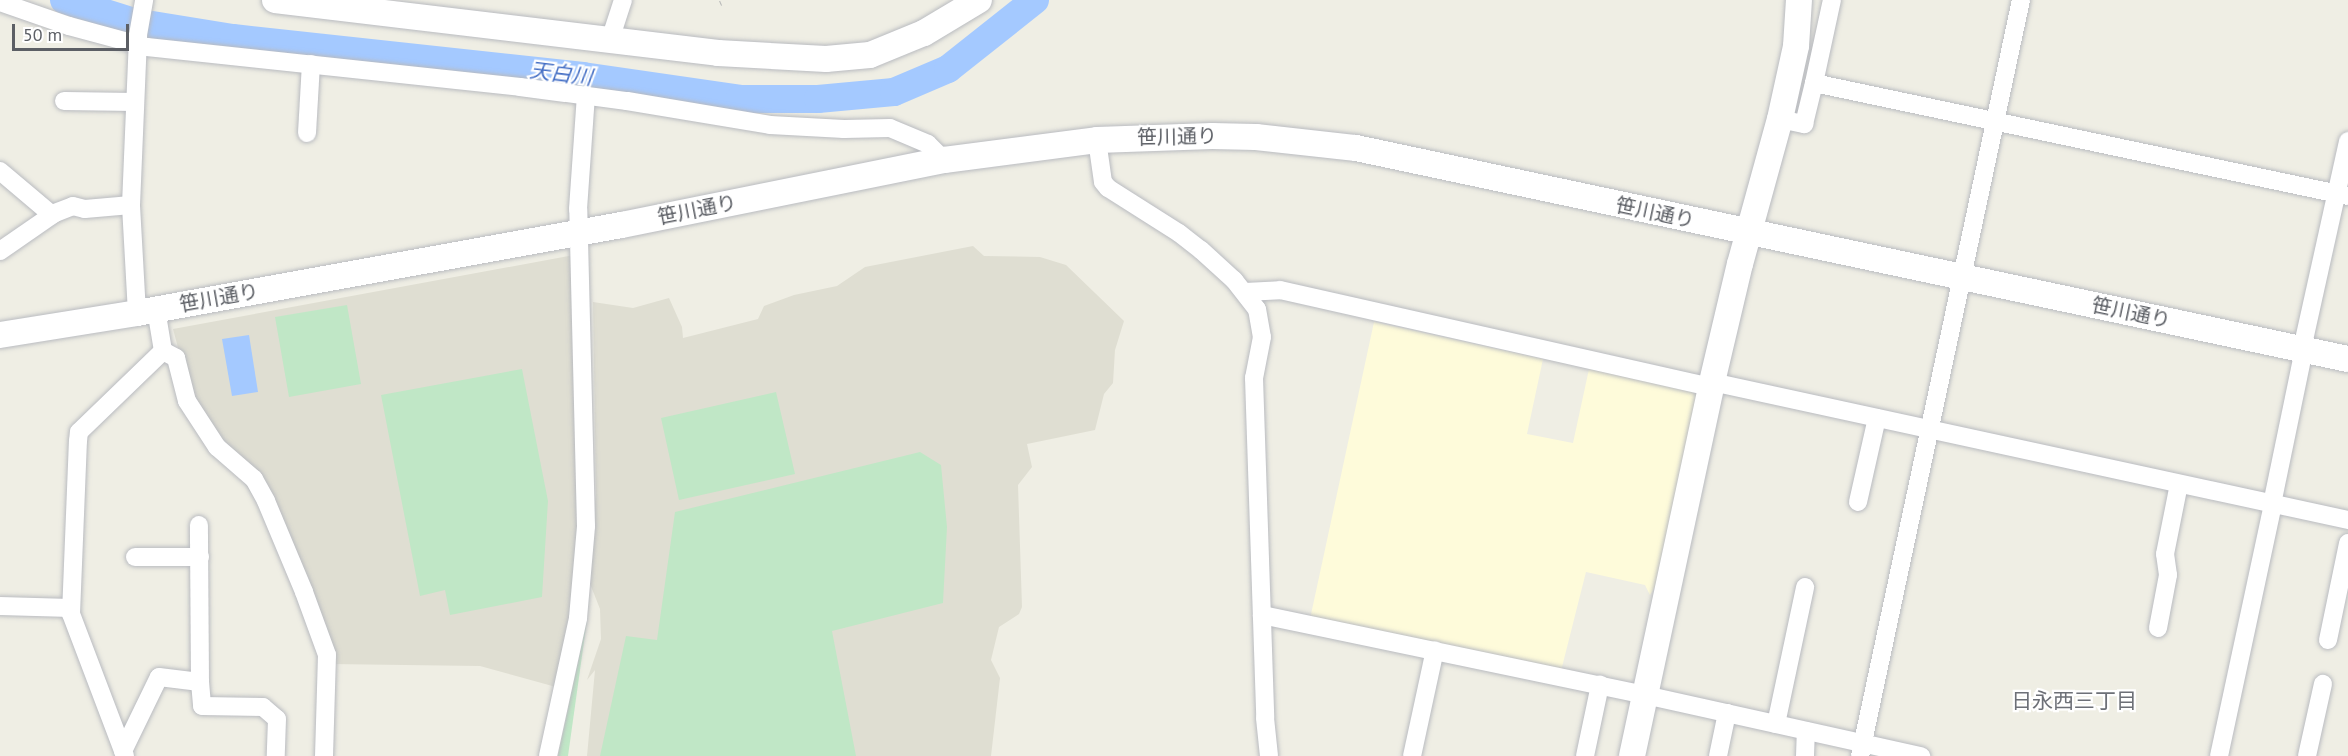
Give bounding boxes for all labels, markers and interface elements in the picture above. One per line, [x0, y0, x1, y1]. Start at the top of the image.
scale bar [15, 12, 132, 50]
text: 50 m [23, 23, 62, 46]
water label: 天白川 [528, 58, 594, 90]
street label: 笹川通り [1137, 124, 1217, 150]
street label: 笹川通り [655, 191, 739, 229]
street label: 笹川通り [1613, 193, 1697, 233]
street label: 笹川通り [178, 279, 260, 317]
street label: 笹川通り [2089, 293, 2173, 333]
district label: 日永西三丁目 [2011, 688, 2137, 714]

